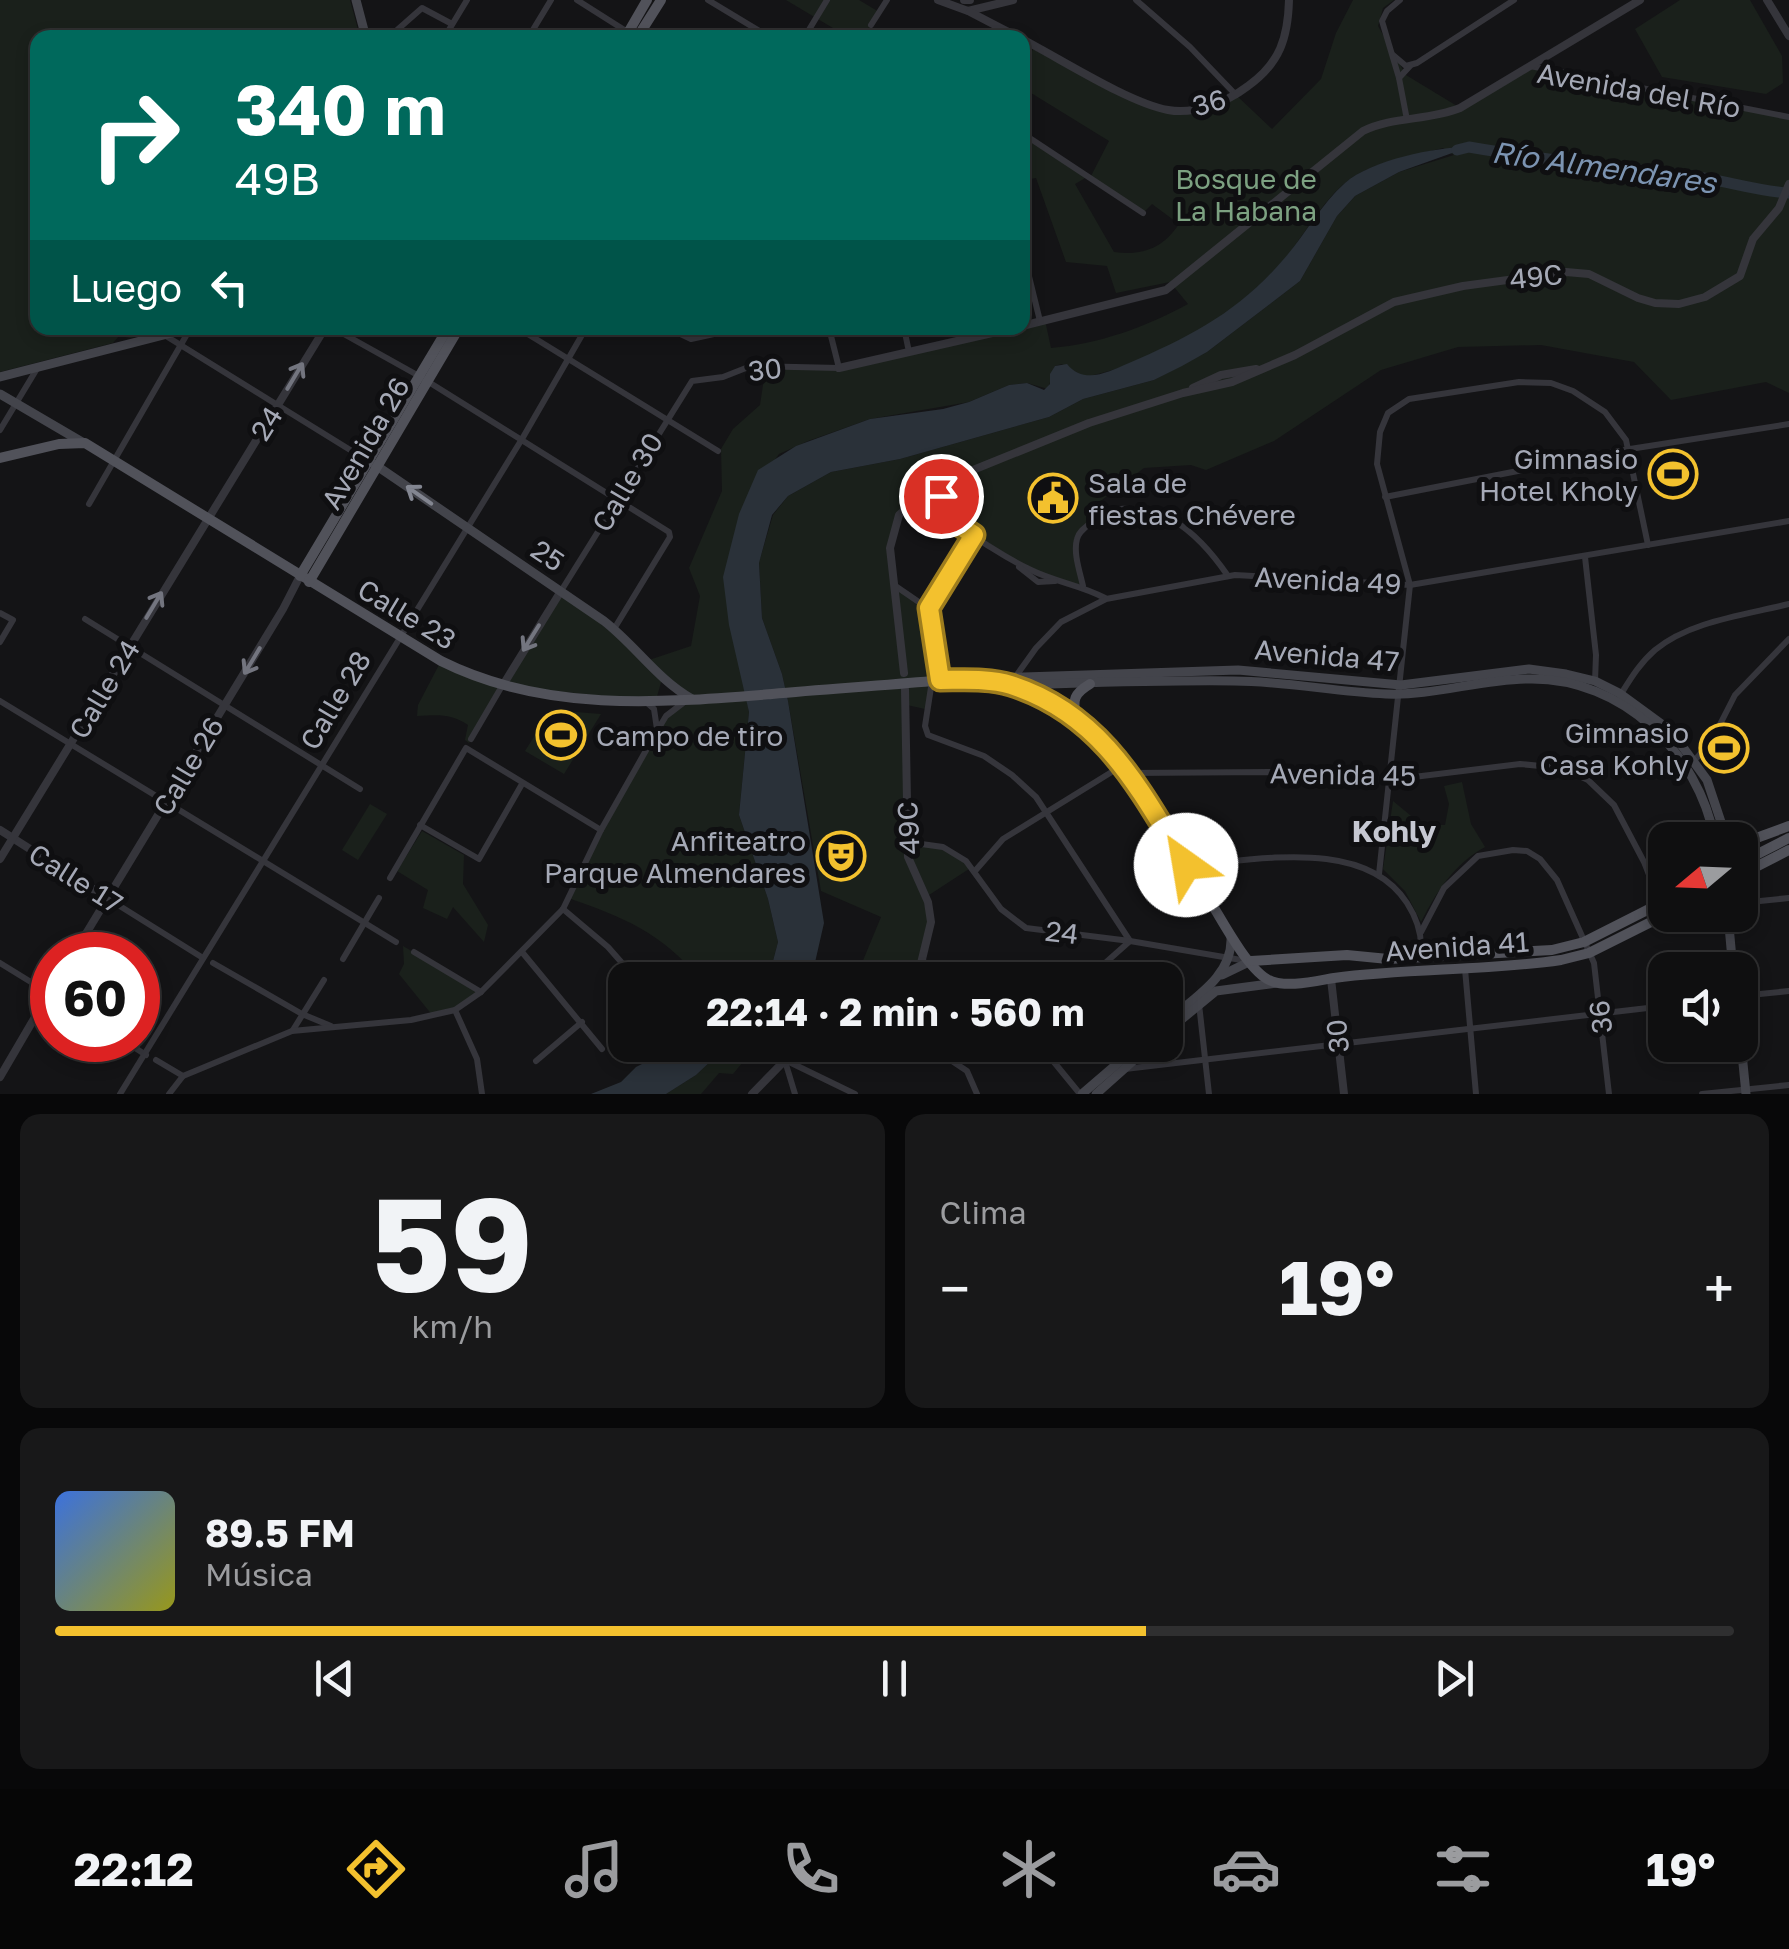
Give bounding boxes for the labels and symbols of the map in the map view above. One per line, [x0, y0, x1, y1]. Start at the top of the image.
street label: Avenida del Río [1535, 56, 1743, 124]
street label: 36 [1188, 82, 1230, 122]
water label: Río Almendares [1490, 133, 1719, 201]
park label: Bosque de La Habana [1175, 162, 1317, 227]
street label: 49C [1508, 257, 1564, 295]
street label: 30 [746, 351, 784, 387]
one-way arrow [285, 362, 305, 391]
street label: Avenida 26 [314, 371, 416, 515]
street label: 24 [243, 400, 289, 446]
street label: Calle 30 [585, 427, 669, 537]
place label: Gimnasio Hotel Kholy [1479, 442, 1638, 507]
sports icon: Gimnasio Hotel Kholy [1647, 448, 1699, 500]
pin [899, 454, 984, 539]
place label: Sala de fiestas Chévere [1088, 466, 1296, 531]
public building icon: Sala de fiestas Chévere [1027, 472, 1079, 524]
one-way arrow [405, 485, 433, 506]
street label: 25 [525, 532, 571, 578]
street label: Avenida 49 [1254, 560, 1402, 600]
street label: Calle 23 [352, 572, 462, 656]
one-way arrow [144, 591, 164, 620]
one-way arrow [520, 623, 541, 652]
street label: Avenida 47 [1253, 632, 1401, 678]
street label: Calle 24 [62, 634, 146, 744]
street label: Calle 28 [293, 645, 377, 755]
one-way arrow [242, 646, 262, 675]
sports icon: Campo de tiro [535, 709, 587, 761]
street label: Calle 26 [146, 711, 230, 821]
place label: Gimnasio Casa Kohly [1540, 716, 1689, 781]
place label: Campo de tiro [596, 719, 783, 752]
sports icon: Gimnasio Casa Kohly [1698, 722, 1750, 774]
street label: Avenida 45 [1269, 756, 1417, 792]
street label: 49C [890, 801, 926, 855]
position arrow [1134, 813, 1238, 917]
district label: Kohly [1352, 813, 1436, 849]
north arrow [1648, 822, 1758, 932]
place label: Anfiteatro Parque Almendares [544, 824, 806, 889]
theatre icon: Anfiteatro Parque Almendares [815, 830, 867, 882]
street label: Calle 17 [23, 836, 129, 920]
street label: 24 [1043, 914, 1081, 950]
street label: Avenida 41 [1384, 925, 1530, 967]
speed limit sign: 60 [30, 932, 160, 1062]
street label: 36 [1582, 998, 1618, 1036]
street label: 30 [1319, 1017, 1355, 1055]

